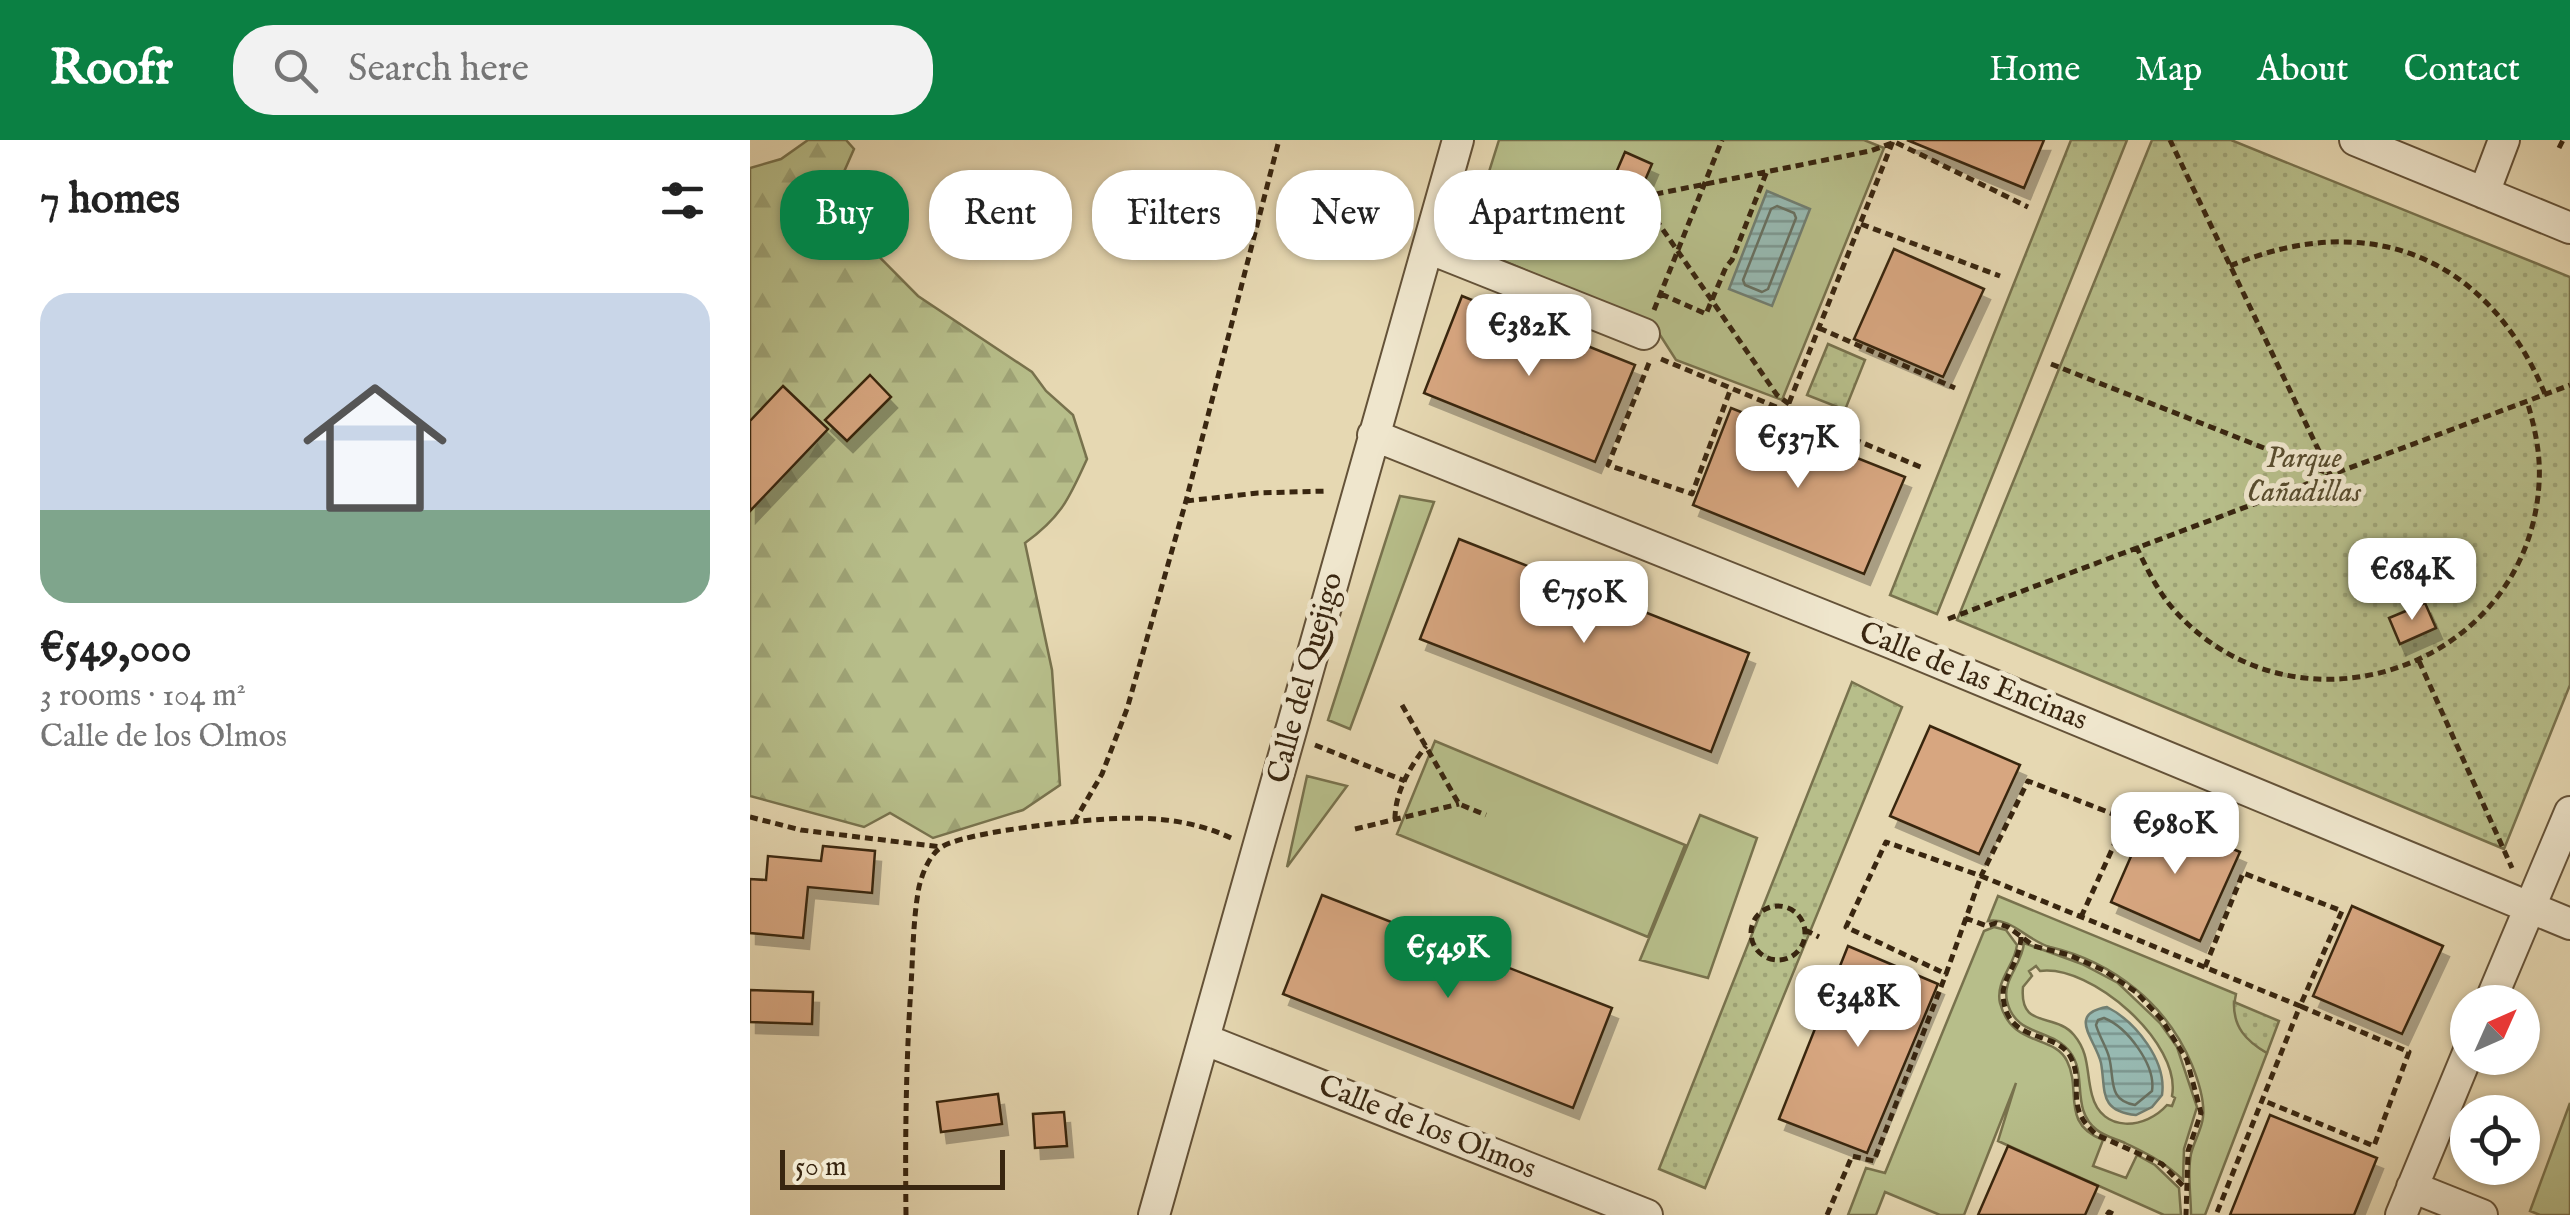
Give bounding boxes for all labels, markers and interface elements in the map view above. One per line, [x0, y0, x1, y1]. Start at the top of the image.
search box [233, 25, 933, 115]
text: Roofr [50, 40, 173, 100]
icon: search [268, 43, 323, 98]
text: Search here [348, 46, 529, 94]
text: Home [1989, 48, 2080, 93]
text: Map [2135, 48, 2202, 93]
text: About [2257, 48, 2349, 93]
text: Contact [2404, 48, 2520, 93]
chip: Buy [780, 170, 909, 260]
chip: Rent [929, 170, 1072, 260]
chip: Filters [1092, 170, 1256, 260]
chip: New [1276, 170, 1414, 260]
chip: Apartment [1434, 170, 1661, 260]
icon: filters [655, 173, 710, 228]
text: 7 homes [40, 174, 180, 227]
pin: €382K [1459, 294, 1599, 379]
text: €382K [1488, 306, 1570, 347]
icon: home [285, 358, 465, 538]
pin: €537K [1728, 406, 1868, 491]
text: €537K [1758, 418, 1838, 459]
park label: Parque Cañadillas [2247, 440, 2362, 512]
pin: €684K [2342, 538, 2482, 623]
text: €684K [2370, 550, 2454, 591]
pin: €750K [1514, 561, 1654, 646]
street label: Calle del Quejigo [1260, 568, 1352, 788]
text: €750K [1542, 573, 1626, 614]
street label: Calle de las Encinas [1853, 614, 2093, 740]
text: €549,000 [40, 623, 192, 676]
text: 3 rooms · 104 m² [40, 676, 246, 717]
text: Calle de los Olmos [40, 717, 287, 758]
pin: €980K [2105, 792, 2245, 877]
text: €980K [2133, 804, 2217, 845]
pin: €549K [1378, 916, 1518, 1001]
text: €549K [1407, 928, 1490, 969]
pin: €348K [1788, 965, 1928, 1050]
text: €348K [1817, 977, 1899, 1018]
north arrow [2450, 985, 2540, 1075]
map controls [2450, 985, 2540, 1185]
street label: Calle de los Olmos [1313, 1067, 1541, 1189]
button: locate [2450, 1095, 2540, 1185]
scale bar [780, 1145, 1005, 1190]
text: 50 m [795, 1150, 847, 1185]

